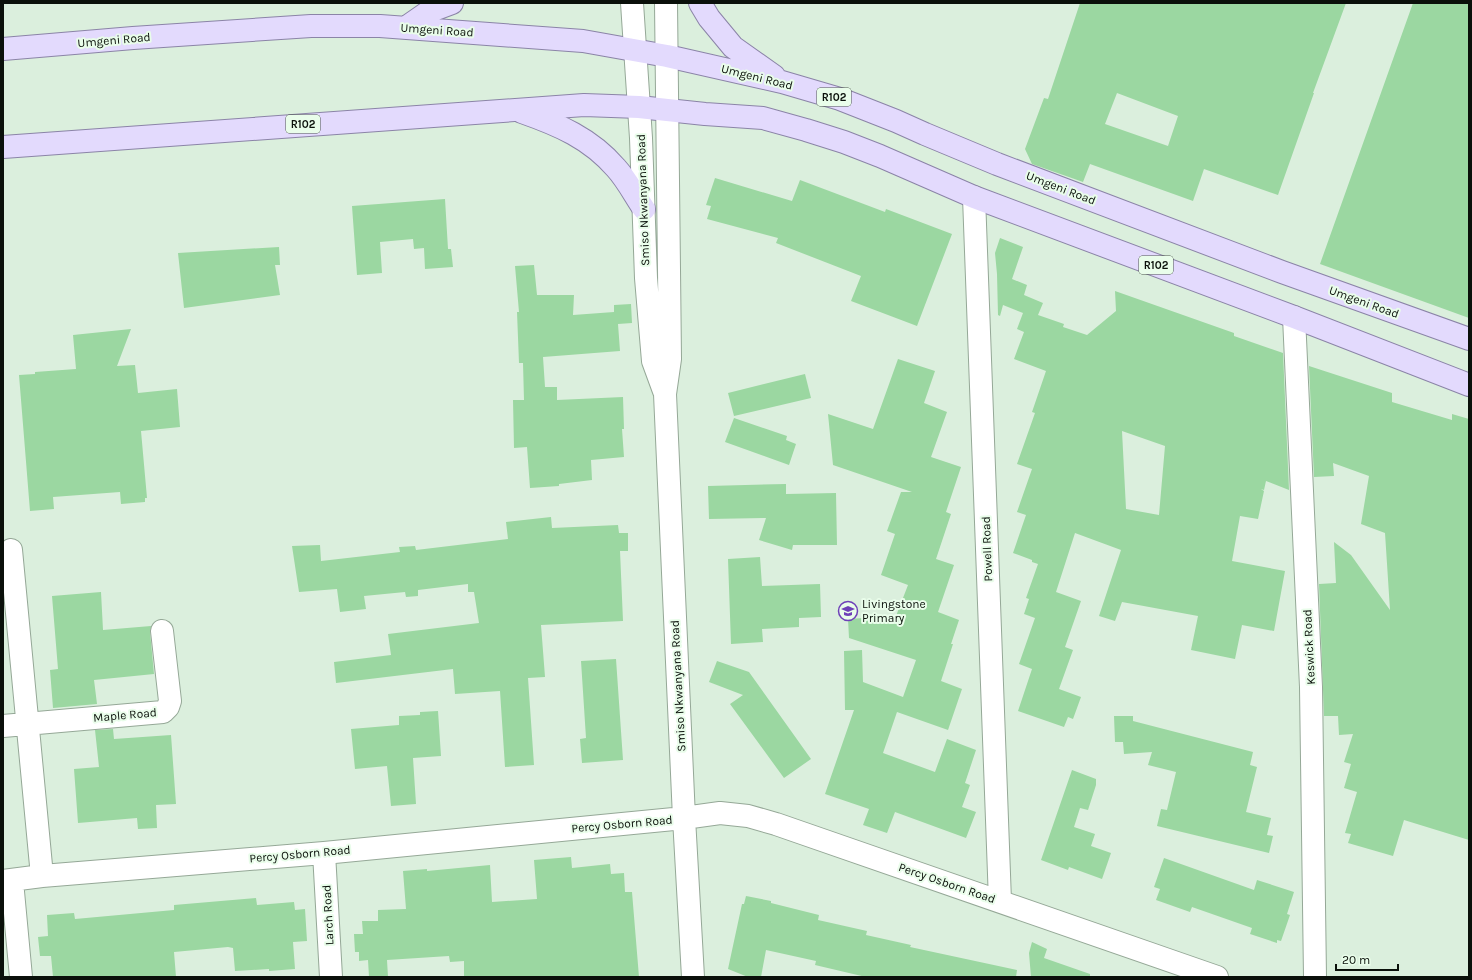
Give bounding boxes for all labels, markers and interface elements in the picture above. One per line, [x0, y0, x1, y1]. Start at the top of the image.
street label: Umgeni Road [400, 20, 474, 40]
street label: Umgeni Road [77, 30, 151, 50]
street label: Umgeni Road [720, 61, 794, 93]
road number: R102 [817, 88, 851, 106]
road number: R102 [286, 115, 320, 133]
street label: Smiso Nkwanyana Road [634, 134, 652, 266]
street label: Umgeni Road [1024, 168, 1098, 208]
road number: R102 [1139, 256, 1173, 274]
street label: Umgeni Road [1327, 283, 1401, 321]
street label: Powell Road [979, 516, 995, 582]
place label: Livingstone Primary [862, 597, 926, 625]
school or university icon: Livingstone Primary [837, 600, 859, 622]
street label: Keswick Road [1300, 609, 1318, 685]
street label: Smiso Nkwanyana Road [668, 620, 688, 752]
street label: Maple Road [93, 705, 157, 725]
street label: Percy Osborn Road [571, 813, 673, 835]
street label: Percy Osborn Road [249, 843, 351, 865]
street label: Percy Osborn Road [897, 860, 997, 906]
street label: Larch Road [319, 884, 337, 946]
scale bar [1336, 946, 1398, 972]
text: 20 m [1342, 953, 1370, 967]

